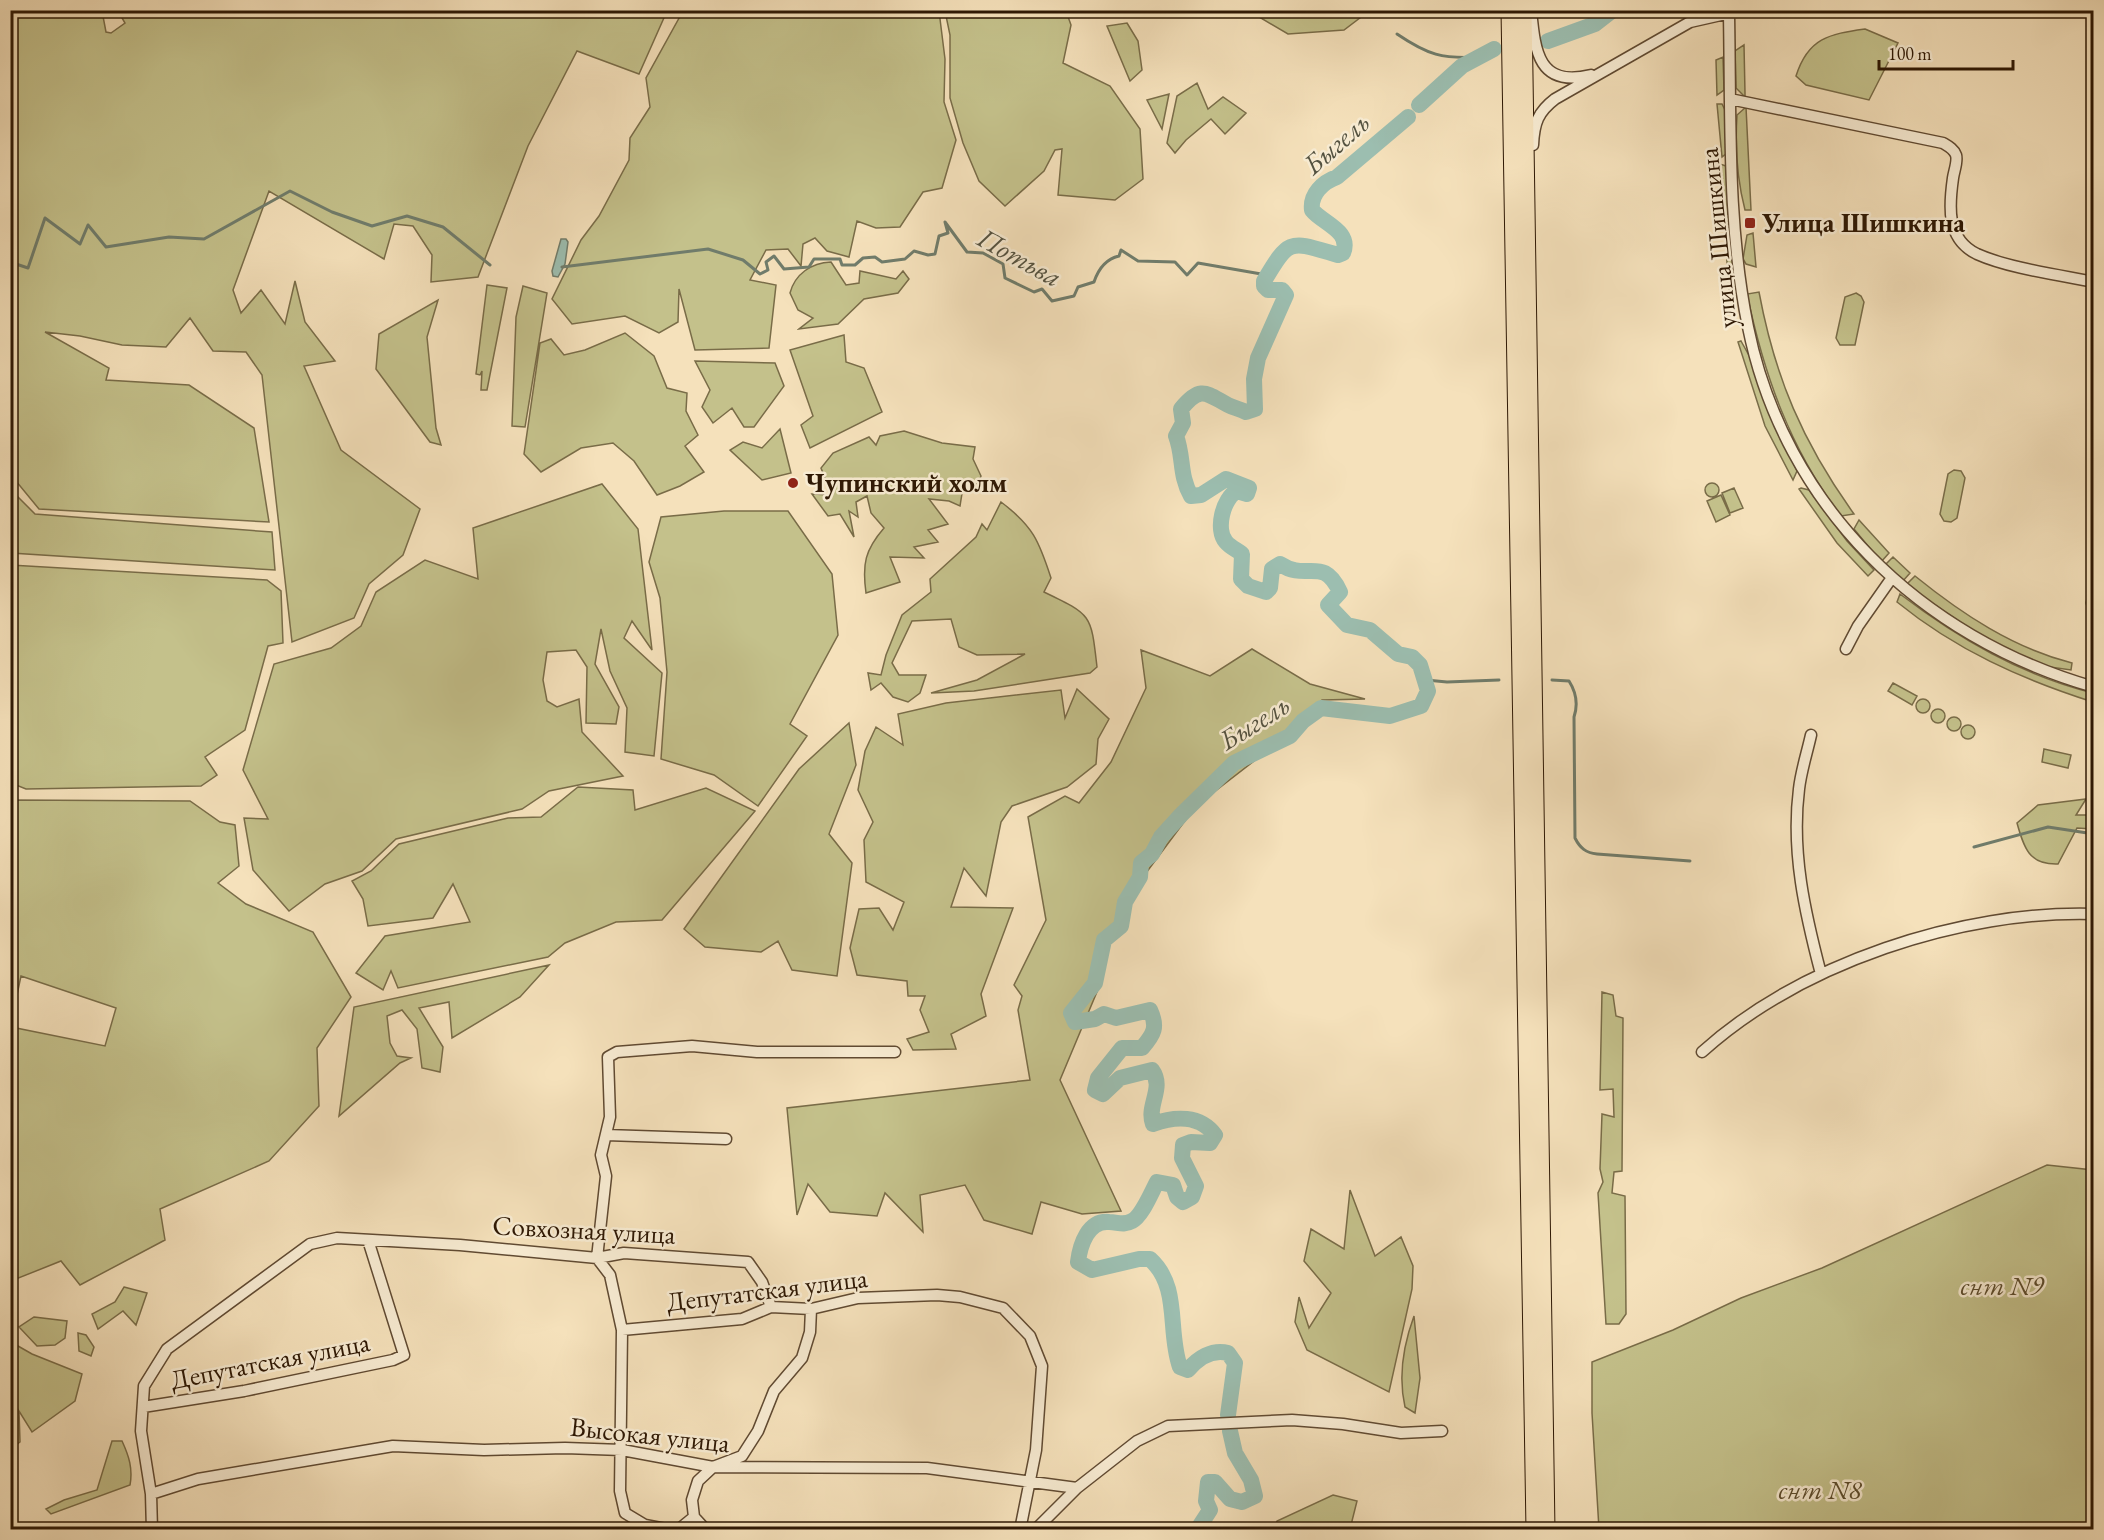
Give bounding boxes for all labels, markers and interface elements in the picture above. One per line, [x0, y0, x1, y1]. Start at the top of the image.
scale bar [1879, 33, 2012, 71]
text: 100 m [1888, 42, 1932, 65]
water label: Быгель [1294, 104, 1377, 183]
street label: улица Шишкина [1691, 146, 1744, 330]
place label: Улица Шишкина [1761, 205, 1965, 240]
marker: Улица Шишкина [1743, 216, 1757, 230]
water label: Потьва [971, 219, 1068, 295]
place label: Чупинский холм [805, 465, 1007, 500]
marker: Чупинский холм [786, 476, 800, 490]
water label: Быгель [1211, 686, 1296, 758]
street label: Совхозная улица [492, 1207, 677, 1252]
street label: Депутатская улица [664, 1260, 870, 1319]
park label: снт N9 [1961, 1268, 2044, 1303]
street label: Депутатская улица [167, 1324, 373, 1397]
street label: Высокая улица [569, 1409, 732, 1460]
park label: снт N8 [1779, 1472, 1862, 1507]

